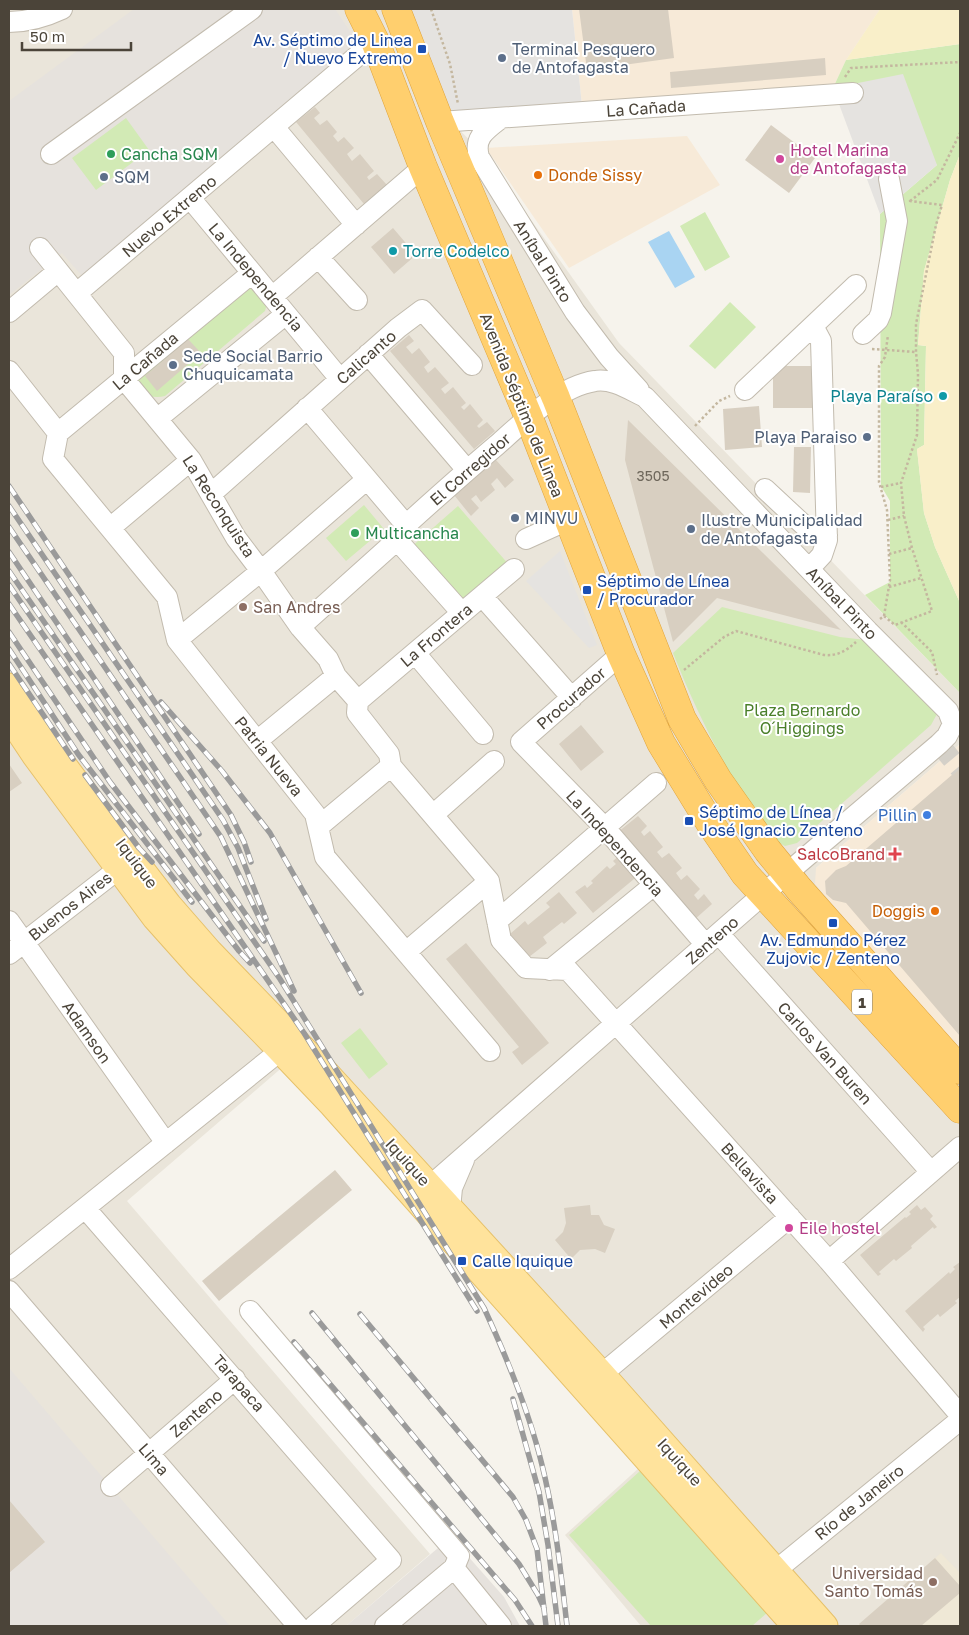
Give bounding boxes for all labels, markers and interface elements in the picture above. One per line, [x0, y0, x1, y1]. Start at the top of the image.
scale bar [22, 20, 131, 52]
text: 50 m [30, 27, 65, 45]
place label: Av. Séptimo de Linea / Nuevo Extremo [253, 30, 412, 68]
place label: Terminal Pesquero de Antofagasta [512, 39, 655, 77]
marker: Av. Séptimo de Linea / Nuevo Extremo [416, 43, 428, 55]
marker: Terminal Pesquero de Antofagasta [496, 52, 508, 64]
street label: La Cañada [605, 95, 687, 121]
place label: Hotel Marina de Antofagasta [790, 140, 907, 178]
place label: Cancha SQM [121, 144, 218, 164]
marker: Cancha SQM [105, 148, 117, 160]
marker: Hotel Marina de Antofagasta [774, 153, 786, 165]
place label: Donde Sissy [548, 165, 642, 185]
place label: SQM [114, 167, 150, 187]
marker: Donde Sissy [532, 169, 544, 181]
marker: SQM [98, 171, 110, 183]
street label: Nuevo Extremo [118, 171, 220, 261]
street label: Aníbal Pinto [510, 216, 576, 306]
street label: La Independencia [205, 218, 307, 336]
place label: Torre Codelco [403, 241, 510, 261]
marker: Torre Codelco [387, 245, 399, 257]
street label: Avenida Séptimo de Linea [476, 310, 568, 500]
street label: Calicanto [332, 326, 400, 388]
street label: La Cañada [108, 328, 182, 394]
place label: Sede Social Barrio Chuquicamata [183, 346, 323, 384]
marker: Sede Social Barrio Chuquicamata [167, 359, 179, 371]
place label: Playa Paraíso [830, 386, 933, 406]
marker: Playa Paraíso [937, 390, 949, 402]
place label: Playa Paraiso [754, 427, 857, 447]
street label: El Corregidor [425, 428, 515, 510]
marker: Playa Paraiso [861, 431, 873, 443]
street label: La Reconquista [178, 451, 260, 561]
house number: 3505 [636, 467, 670, 484]
place label: MINVU [525, 508, 578, 528]
place label: Ilustre Municipalidad de Antofagasta [701, 510, 863, 548]
marker: MINVU [509, 512, 521, 524]
place label: Multicancha [365, 523, 459, 543]
marker: Ilustre Municipalidad de Antofagasta [685, 523, 697, 535]
marker: Multicancha [349, 527, 361, 539]
street label: Aníbal Pinto [802, 562, 882, 644]
place label: Séptimo de Línea / Procurador [597, 571, 730, 609]
marker: Séptimo de Línea / Procurador [581, 584, 593, 596]
place label: San Andres [253, 597, 340, 617]
street label: La Frontera [396, 599, 476, 671]
marker: San Andres [237, 601, 249, 613]
street label: Procurador [532, 662, 610, 734]
park label: Plaza Bernardo O´Higgings [744, 700, 860, 738]
street label: Patria Nueva [231, 712, 307, 800]
street label: La Independencia [562, 786, 668, 900]
place label: Séptimo de Línea / José Ignacio Zenteno [699, 802, 863, 840]
place label: Pillin [878, 805, 917, 825]
marker: Pillin [921, 809, 933, 821]
marker: Séptimo de Línea / José Ignacio Zenteno [683, 815, 695, 827]
street label: Iquique [112, 834, 162, 892]
place label: SalcoBrand [797, 844, 885, 864]
marker: SalcoBrand [889, 848, 901, 860]
street label: Buenos Aires [24, 867, 116, 945]
place label: Doggis [872, 901, 925, 921]
marker: Doggis [929, 905, 941, 917]
street label: Zenteno [682, 912, 742, 968]
marker: Av. Edmundo Pérez Zujovic / Zenteno [827, 917, 839, 929]
place label: Av. Edmundo Pérez Zujovic / Zenteno [760, 930, 906, 968]
road number: 1 [852, 990, 872, 1014]
street label: Adamson [58, 997, 116, 1067]
street label: Carlos Van Buren [774, 997, 876, 1109]
street label: Iquique [381, 1134, 435, 1190]
street label: Bellavista [717, 1138, 783, 1208]
place label: Eile hostel [799, 1218, 880, 1238]
marker: Eile hostel [783, 1222, 795, 1234]
place label: Calle Iquique [472, 1251, 573, 1271]
marker: Calle Iquique [456, 1255, 468, 1267]
street label: Montevideo [655, 1259, 737, 1333]
street label: Tarapaca [209, 1350, 269, 1416]
street label: Zenteno [166, 1385, 226, 1441]
street label: Iquique [653, 1434, 707, 1490]
street label: Lima [134, 1439, 174, 1479]
street label: Río de Janeiro [810, 1460, 908, 1544]
place label: Universidad Santo Tomás [824, 1563, 923, 1601]
marker: Universidad Santo Tomás [927, 1576, 939, 1588]

